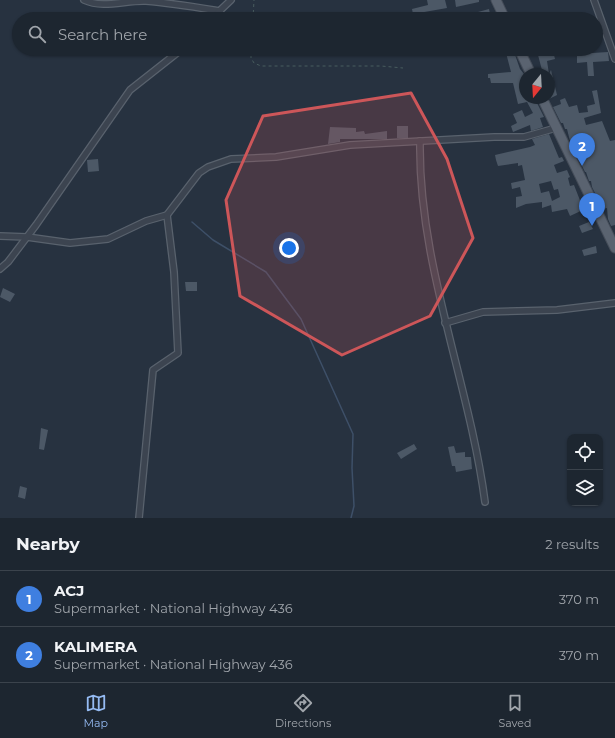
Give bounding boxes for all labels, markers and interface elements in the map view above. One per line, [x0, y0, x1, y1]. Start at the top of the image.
search box [12, 12, 603, 56]
icon: search [26, 23, 48, 45]
text: Search here [58, 25, 147, 44]
north arrow [519, 68, 555, 104]
pin: 2 [569, 133, 595, 166]
pin: 1 [579, 193, 605, 226]
your location [279, 238, 299, 258]
map controls [567, 434, 603, 506]
button: locate [567, 434, 603, 470]
button: layers [567, 470, 603, 506]
text: Nearby [16, 534, 80, 554]
text: 2 results [545, 536, 599, 552]
text: ACJ [54, 581, 84, 600]
text: 1 [26, 591, 32, 607]
text: 370 m [559, 591, 599, 607]
text: Supermarket · National Highway 436 [54, 600, 293, 616]
text: KALIMERA [54, 637, 137, 656]
text: 2 [25, 647, 33, 663]
text: 370 m [559, 647, 599, 663]
text: Supermarket · National Highway 436 [54, 656, 293, 672]
tab: Map [84, 692, 108, 730]
tab: Directions [275, 692, 331, 730]
tab: Saved [498, 692, 531, 730]

